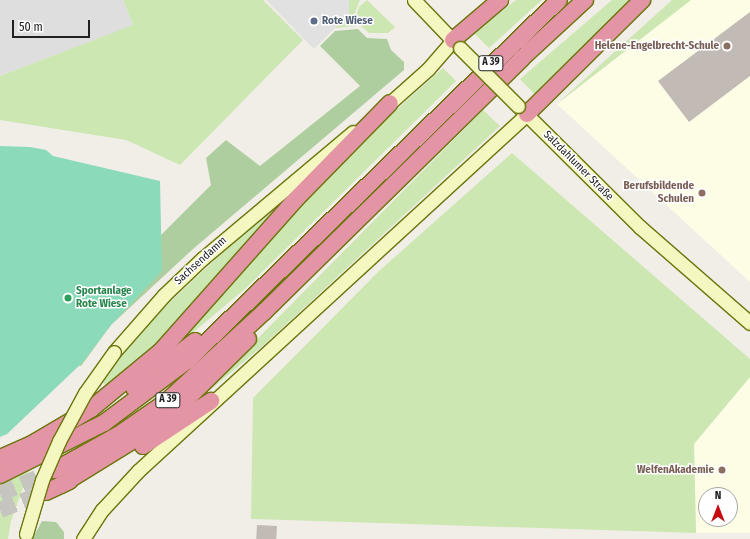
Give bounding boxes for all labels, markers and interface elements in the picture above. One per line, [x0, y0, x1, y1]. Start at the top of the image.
scale bar [14, 12, 92, 38]
place label: Rote Wiese [322, 14, 373, 28]
marker: Rote Wiese [309, 16, 319, 26]
text: 50 m [19, 20, 43, 34]
place label: Helene-Engelbrecht-Schule [595, 39, 719, 53]
marker: Helene-Engelbrecht-Schule [722, 41, 732, 51]
road number: A 39 [478, 55, 504, 71]
street label: Salzdahlumer Straße [540, 128, 616, 204]
place label: Berufsbildende Schulen [623, 180, 694, 206]
marker: Berufsbildende Schulen [697, 188, 707, 198]
street label: Sachsendamm [172, 234, 230, 288]
place label: Sportanlage Rote Wiese [76, 285, 132, 311]
marker: Sportanlage Rote Wiese [63, 293, 73, 303]
road number: A 39 [155, 392, 181, 408]
place label: WelfenAkademie [637, 463, 714, 477]
marker: WelfenAkademie [717, 465, 727, 475]
north arrow [698, 487, 738, 527]
text: N [715, 489, 721, 502]

